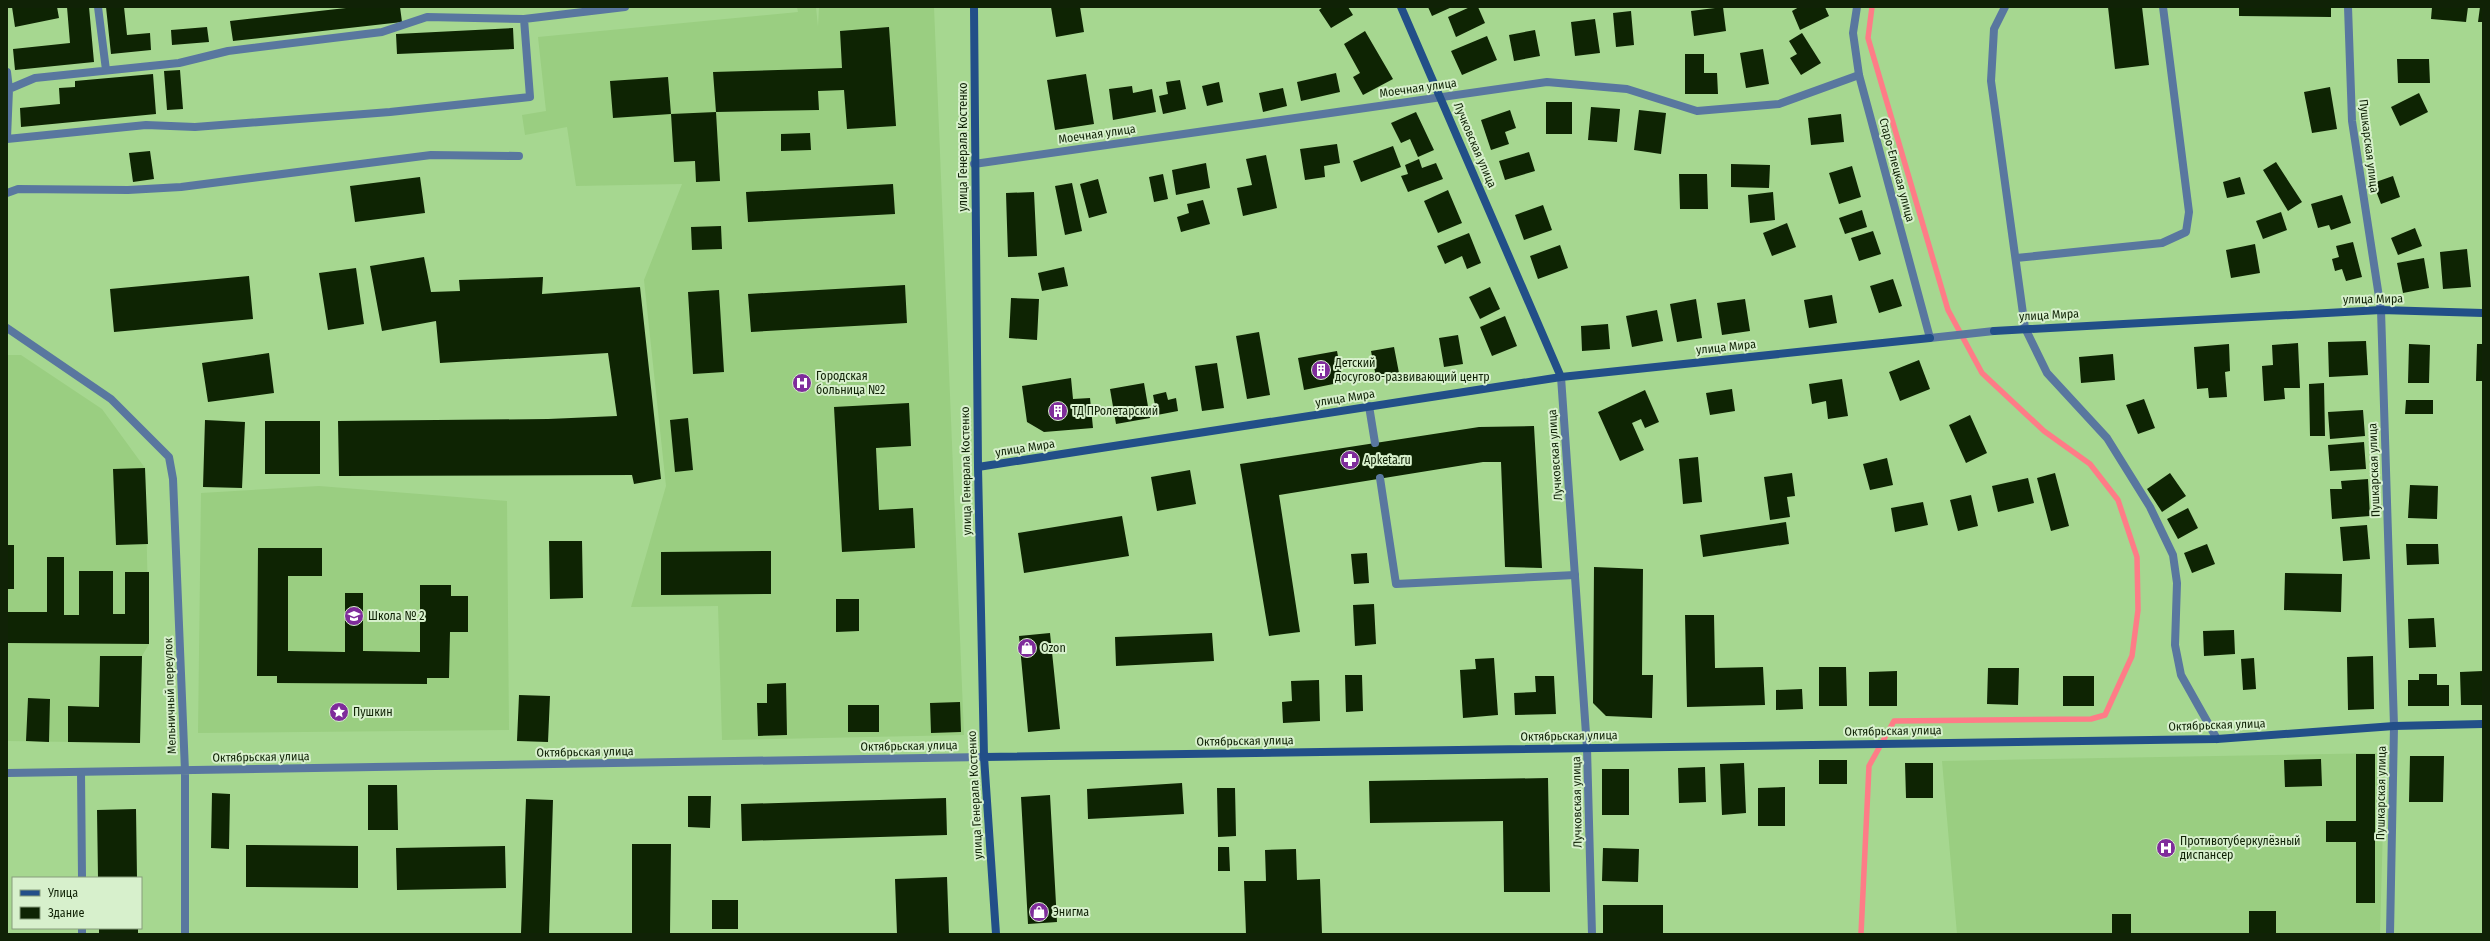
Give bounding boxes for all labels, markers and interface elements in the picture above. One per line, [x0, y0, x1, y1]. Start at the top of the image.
street label: Моечная улица [1378, 76, 1458, 100]
street label: улица Генерала Костенко [956, 83, 970, 211]
street label: Пушкарская улица [2356, 98, 2382, 194]
street label: Лучковская улица [1451, 100, 1499, 190]
street label: Старо-Елецкая улица [1876, 116, 1918, 224]
street label: Моечная улица [1057, 122, 1137, 146]
street label: улица Мира [2343, 291, 2403, 307]
street label: улица Мира [2019, 306, 2079, 324]
street label: улица Мира [1695, 337, 1757, 357]
place label: Детский досугово-развивающий центр [1334, 356, 1490, 384]
building icon: Детский досугово-развивающий центр [1310, 359, 1332, 381]
place label: Городская больница №2 [816, 369, 885, 397]
hospital icon: Городская больница №2 [791, 372, 813, 394]
street label: улица Мира [1314, 386, 1376, 410]
building icon: ТД ПРолетарский [1047, 400, 1069, 422]
place label: ТД ПРолетарский [1072, 404, 1158, 418]
street label: улица Генерала Костенко [958, 406, 974, 536]
street label: Лучковская улица [1545, 409, 1565, 501]
street label: Пушкарская улица [2365, 423, 2383, 517]
street label: улица Мира [994, 436, 1056, 460]
pharmacy icon: Apketa.ru [1339, 449, 1361, 471]
place label: Apketa.ru [1364, 453, 1411, 467]
school or university icon: Школа № 2 [343, 605, 365, 627]
place label: Школа № 2 [368, 609, 425, 623]
street label: Мельничный переулок [161, 637, 179, 754]
shop icon: Ozon [1016, 637, 1038, 659]
place label: Ozon [1041, 641, 1066, 655]
place icon: Пушкин [328, 701, 350, 723]
place label: Пушкин [353, 705, 393, 719]
street label: Октябрьская улица [2168, 716, 2266, 734]
street label: Октябрьская улица [1844, 723, 1942, 739]
street label: Октябрьская улица [1520, 728, 1618, 744]
street label: улица Генерала Костенко [965, 730, 985, 860]
street label: Октябрьская улица [1196, 733, 1294, 749]
street label: Октябрьская улица [860, 738, 958, 754]
street label: Октябрьская улица [536, 744, 634, 760]
street label: Пушкарская улица [2373, 746, 2389, 840]
street label: Октябрьская улица [212, 749, 310, 765]
street label: Лучковская улица [1569, 756, 1585, 848]
place label: Противотуберкулёзный диспансер [2180, 834, 2301, 862]
hospital icon: Противотуберкулёзный диспансер [2155, 837, 2177, 859]
legend [12, 877, 142, 929]
text: Улица [47, 886, 78, 900]
shop icon: Энигма [1028, 901, 1050, 923]
place label: Энигма [1053, 905, 1089, 919]
text: Здание [48, 906, 84, 920]

